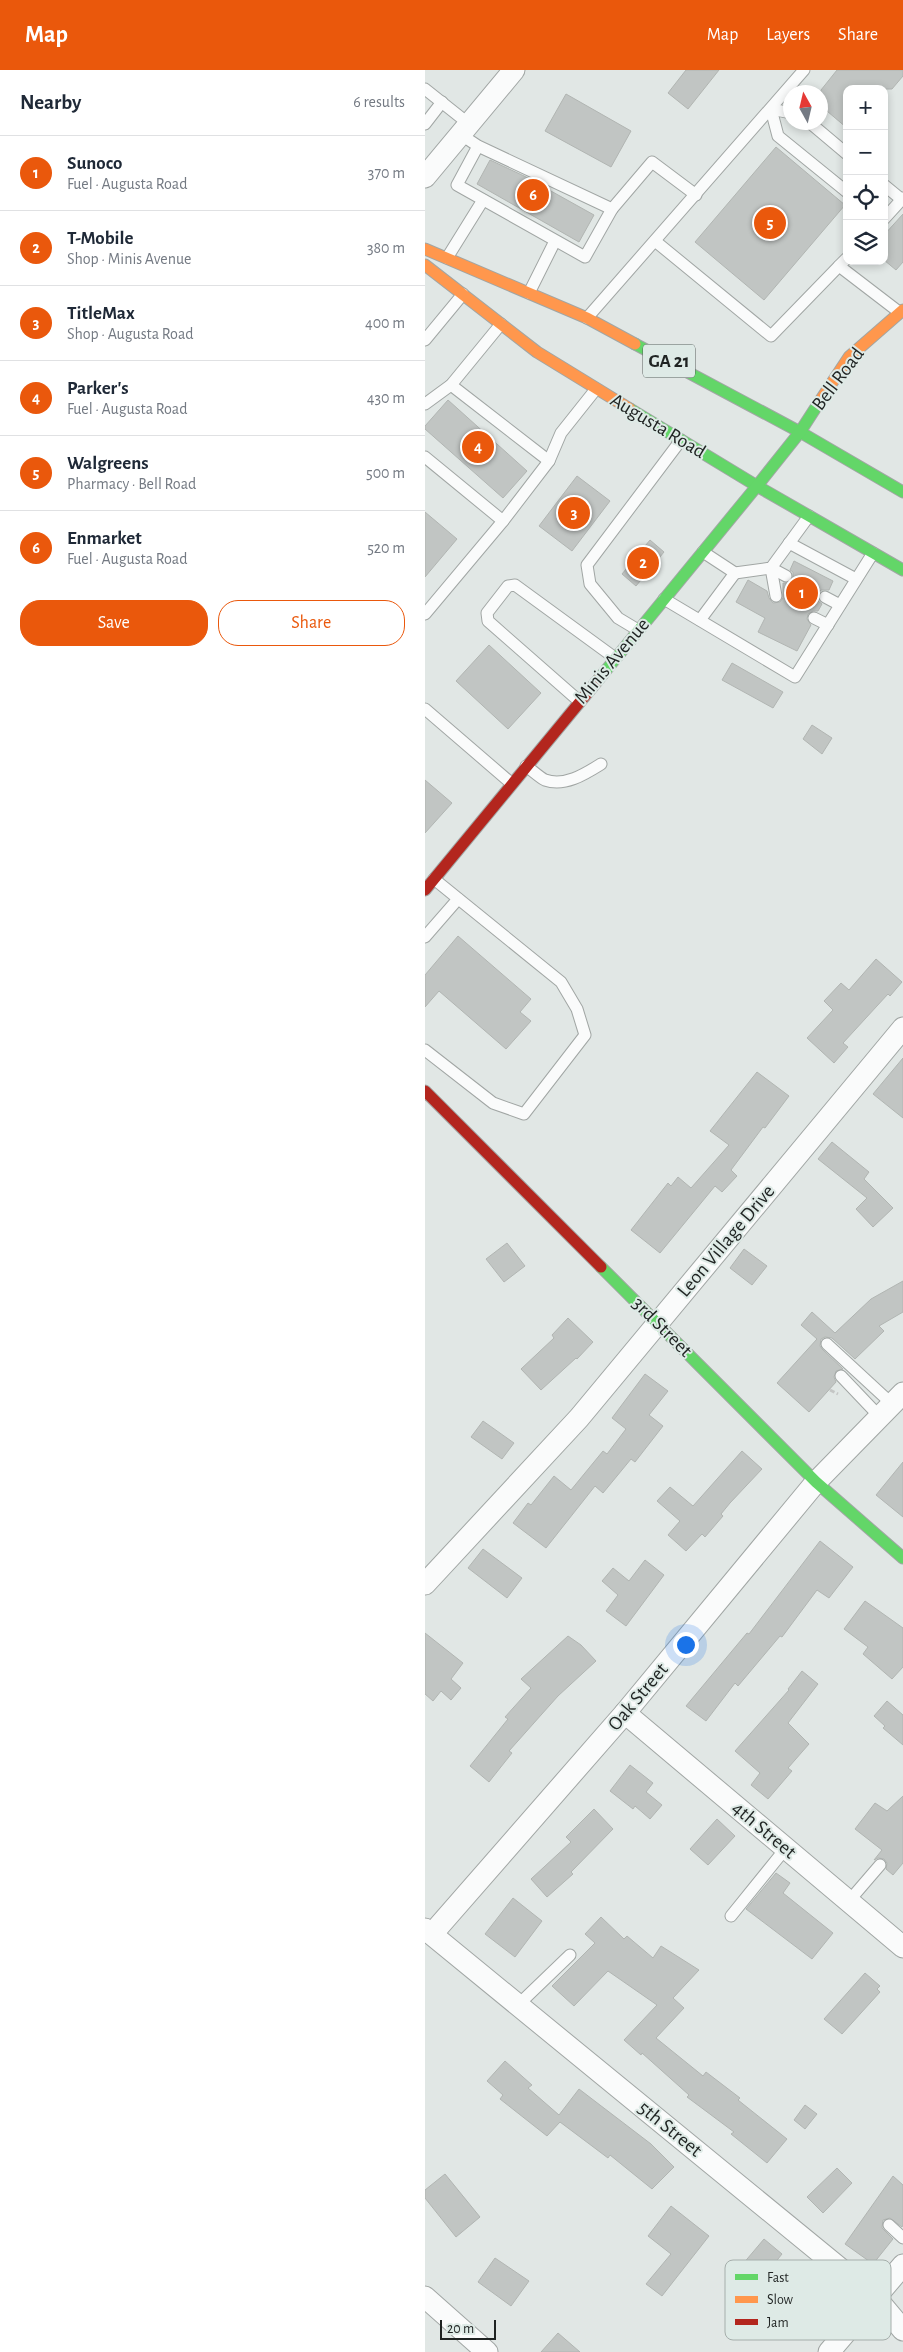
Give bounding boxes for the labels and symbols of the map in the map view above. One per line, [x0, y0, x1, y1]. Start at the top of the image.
north arrow [783, 85, 828, 130]
pin: 6 [517, 176, 549, 214]
pin: 5 [754, 204, 786, 242]
road number: GA 21 [643, 344, 695, 378]
street label: Bell Road [808, 344, 868, 414]
street label: Augusta Road [607, 390, 709, 462]
pin: 4 [462, 428, 494, 466]
pin: 3 [558, 494, 590, 532]
pin: 2 [627, 544, 659, 582]
pin: 1 [786, 574, 818, 612]
street label: Minis Avenue [571, 614, 653, 708]
street label: Leon Village Drive [673, 1181, 779, 1301]
street label: 3rd Street [628, 1293, 696, 1361]
your location [673, 1632, 699, 1658]
street label: Oak Street [604, 1659, 672, 1735]
street label: 4th Street [728, 1798, 800, 1863]
street label: 5th Street [634, 2097, 706, 2161]
legend [725, 2260, 891, 2340]
text: Fast [767, 2271, 789, 2285]
text: Slow [767, 2293, 794, 2307]
text: Jam [767, 2316, 789, 2330]
scale bar [440, 2317, 496, 2340]

